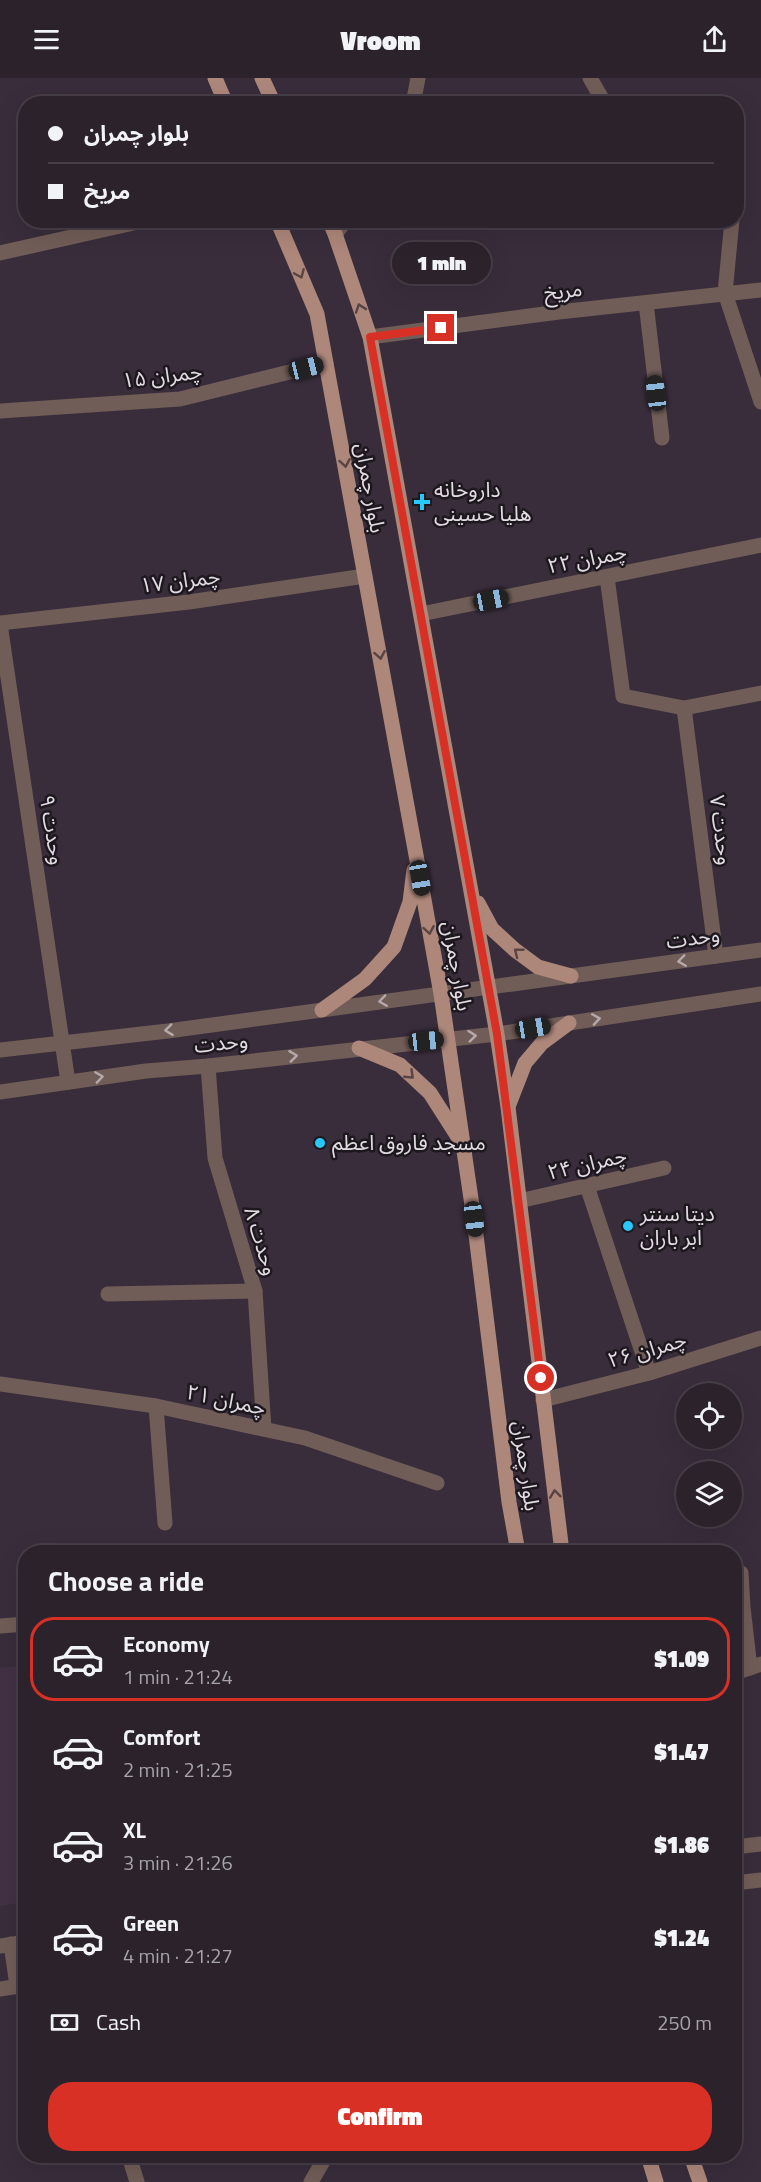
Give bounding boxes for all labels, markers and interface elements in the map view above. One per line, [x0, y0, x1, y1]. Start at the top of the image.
text: Vroom [341, 19, 420, 60]
icon: menu [30, 23, 63, 56]
icon: share [698, 23, 731, 56]
text: بلوار چمران [84, 116, 189, 150]
text: مریخ [84, 174, 130, 208]
callout: 1 min [392, 241, 490, 283]
text: 1 min [417, 247, 466, 278]
one-way arrow [293, 268, 305, 279]
street label: مریخ [542, 272, 584, 308]
one-way arrow [355, 303, 367, 314]
route end [427, 314, 454, 341]
street label: چمران ۱۵ [120, 354, 204, 396]
car [286, 355, 326, 381]
car [645, 374, 667, 412]
street label: بلوار چمران [347, 440, 395, 535]
one-way arrow [338, 458, 351, 468]
place label: داروخانه هلیا حسینی [434, 473, 532, 529]
marker: داروخانه هلیا حسینی [415, 495, 429, 509]
street label: چمران ۲۲ [544, 535, 629, 581]
street label: چمران ۱۷ [138, 559, 222, 601]
car [472, 588, 510, 612]
one-way arrow [373, 650, 385, 660]
street label: وحدت ۹ [32, 793, 74, 867]
street label: وحدت ۷ [702, 793, 742, 867]
car [408, 859, 432, 897]
street label: وحدت [664, 917, 722, 957]
street label: بلوار چمران [434, 918, 482, 1013]
one-way arrow [423, 925, 435, 934]
one-way arrow [514, 948, 525, 959]
one-way arrow [678, 954, 687, 966]
one-way arrow [378, 995, 388, 1007]
one-way arrow [592, 1013, 601, 1025]
car [514, 1016, 552, 1040]
street label: وحدت [192, 1023, 249, 1061]
one-way arrow [164, 1024, 174, 1036]
car [407, 1030, 445, 1052]
one-way arrow [468, 1030, 477, 1043]
one-way arrow [289, 1050, 298, 1063]
one-way arrow [403, 1067, 414, 1078]
one-way arrow [95, 1072, 104, 1084]
place label: مسجد فاروق اعظم [332, 1126, 486, 1158]
marker: مسجد فاروق اعظم [313, 1136, 327, 1150]
street label: چمران ۲۴ [544, 1138, 630, 1188]
place label: دیتا سنتر ابر باران [639, 1197, 715, 1253]
car [463, 1200, 485, 1238]
street label: وحدت ۸ [236, 1202, 288, 1279]
marker: دیتا سنتر ابر باران [621, 1219, 635, 1233]
street label: چمران ۲۶ [604, 1323, 690, 1375]
route start [527, 1364, 554, 1391]
street label: چمران ۲۱ [184, 1375, 269, 1423]
map controls [676, 1383, 742, 1527]
button: locate [676, 1383, 742, 1449]
street label: بلوار چمران [505, 1419, 549, 1513]
button: layers [676, 1461, 742, 1527]
one-way arrow [549, 1490, 561, 1499]
text: Choose a ride [48, 1560, 204, 1601]
text: Economy [123, 1627, 210, 1661]
icon: car [51, 1632, 105, 1686]
text: $1.09 [654, 1642, 709, 1676]
text: 1 min · 21:24 [123, 1661, 233, 1692]
text: Comfort [123, 1720, 201, 1754]
icon: car [51, 1725, 105, 1779]
text: $1.47 [654, 1735, 709, 1769]
text: 2 min · 21:25 [123, 1754, 233, 1785]
text: XL [123, 1813, 146, 1847]
icon: car [51, 1818, 105, 1872]
text: $1.86 [654, 1828, 709, 1862]
text: 3 min · 21:26 [123, 1847, 233, 1878]
text: Green [123, 1906, 179, 1940]
icon: car [51, 1911, 105, 1965]
text: $1.24 [654, 1921, 709, 1955]
text: 4 min · 21:27 [123, 1940, 233, 1971]
text: Cash [96, 2005, 141, 2039]
icon: cash [48, 2006, 81, 2039]
text: 250 m [657, 2007, 712, 2038]
button: Confirm [48, 2082, 712, 2151]

